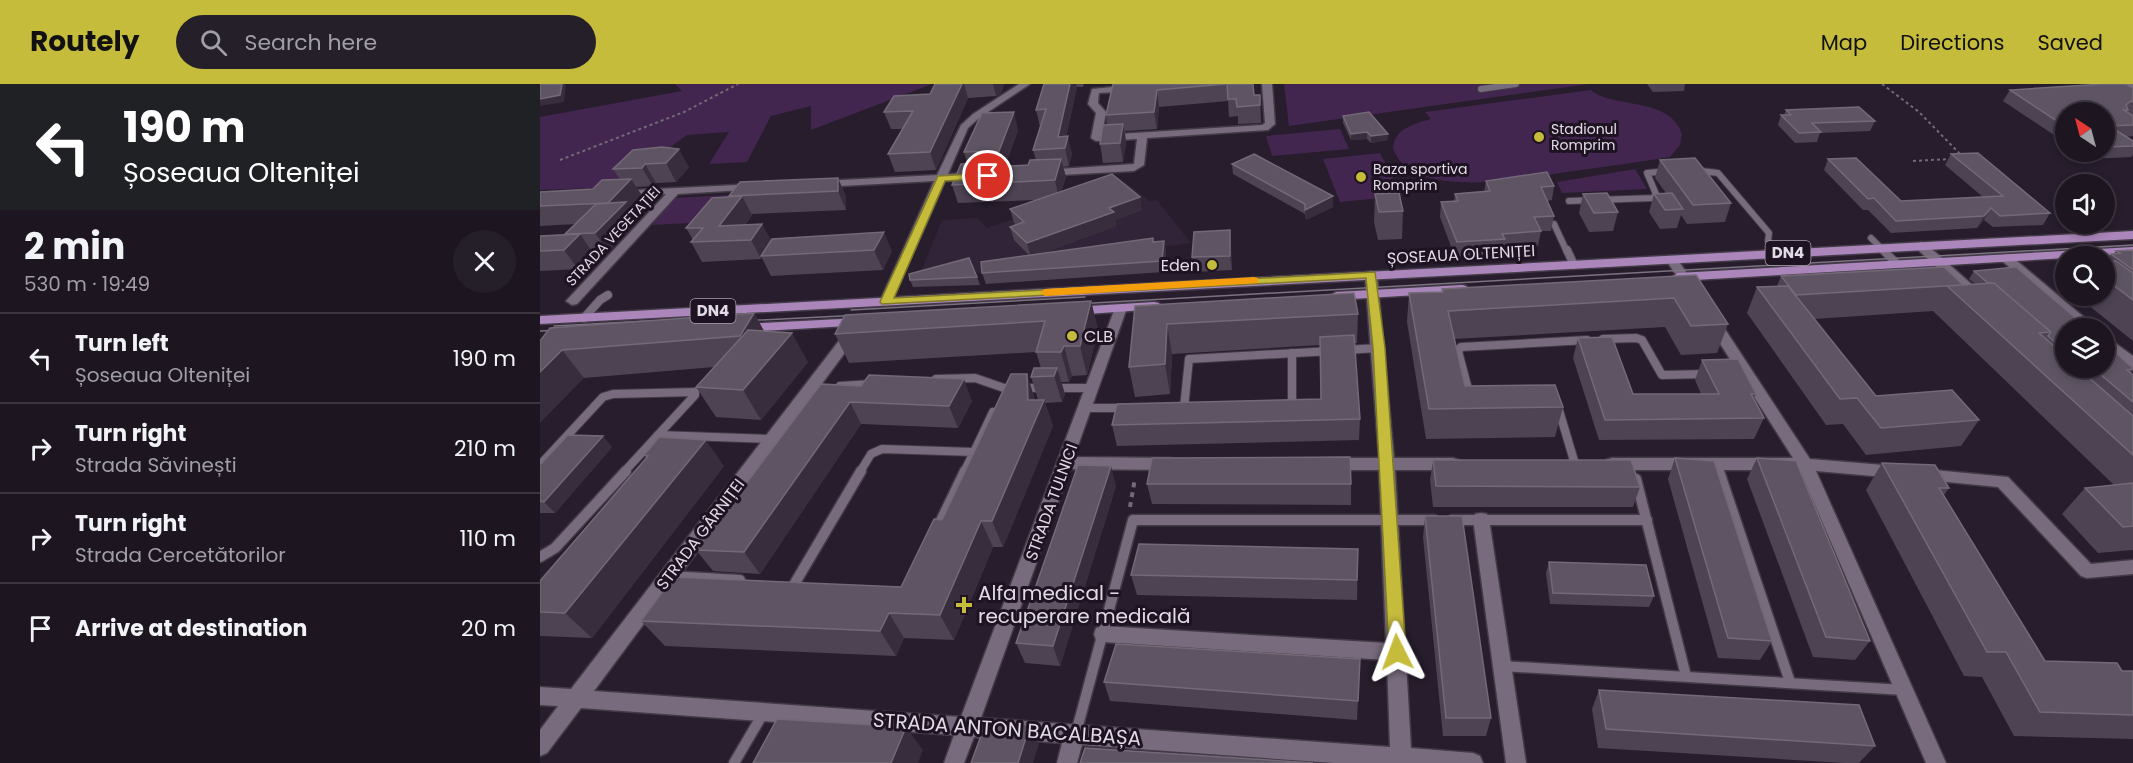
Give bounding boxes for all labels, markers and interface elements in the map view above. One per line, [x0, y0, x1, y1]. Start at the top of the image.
search box [176, 15, 596, 69]
text: Routely [30, 22, 140, 61]
icon: search [197, 26, 230, 59]
text: Search here [245, 27, 377, 58]
text: Map [1821, 28, 1867, 57]
text: Directions [1900, 28, 2004, 57]
text: Saved [2037, 28, 2103, 57]
text: 190 m [123, 98, 245, 157]
north arrow [2055, 102, 2115, 162]
map controls [2055, 102, 2115, 378]
icon: left [24, 108, 102, 186]
place label: Stadionul Romprim [1551, 119, 1617, 155]
marker: Stadionul Romprim [1532, 130, 1546, 144]
pin [962, 150, 1013, 201]
text: Șoseaua Olteniței [123, 154, 360, 191]
icon: arrive [971, 159, 1004, 192]
place label: Baza sportiva Romprim [1373, 159, 1467, 195]
marker: Baza sportiva Romprim [1354, 170, 1368, 184]
button: sound [2055, 174, 2115, 234]
street label: STRADA VEGETAȚIEI [561, 182, 665, 290]
text: 2 min [24, 221, 125, 272]
button: close [453, 230, 516, 293]
street label: ȘOSEAUA OLTENIȚEI [1386, 239, 1536, 270]
road number: DN4 [1766, 241, 1810, 265]
button: search [2055, 246, 2115, 306]
place label: Eden [1161, 254, 1200, 277]
marker: Eden [1205, 258, 1219, 272]
text: 530 m · 19:49 [24, 270, 150, 298]
road number: DN4 [690, 299, 735, 323]
button: layers [2055, 318, 2115, 378]
place label: CLB [1084, 325, 1113, 348]
text: Turn left [75, 328, 169, 359]
marker: CLB [1065, 329, 1079, 343]
icon: left [24, 342, 57, 375]
text: 190 m [453, 343, 516, 374]
text: Șoseaua Olteniței [75, 361, 250, 389]
text: Turn right [75, 418, 186, 449]
icon: right [24, 432, 57, 465]
text: 210 m [454, 433, 516, 464]
street label: STRADA TULNICI [1020, 441, 1083, 564]
text: Strada Săvinești [75, 451, 237, 479]
street label: STRADA GÂRNIȚEI [651, 474, 750, 595]
text: Turn right [75, 508, 186, 539]
icon: right [24, 522, 57, 555]
text: 110 m [460, 523, 516, 554]
text: Strada Cercetătorilor [75, 541, 286, 569]
place label: Alfa medical - recuperare medicală [978, 579, 1190, 630]
marker: Alfa medical - recuperare medicală [955, 596, 973, 614]
icon: arrive [24, 612, 57, 645]
text: Arrive at destination [75, 613, 307, 644]
text: 20 m [461, 613, 516, 644]
position arrow [1365, 620, 1429, 684]
street label: STRADA ANTON BACALBAȘA [872, 706, 1142, 752]

